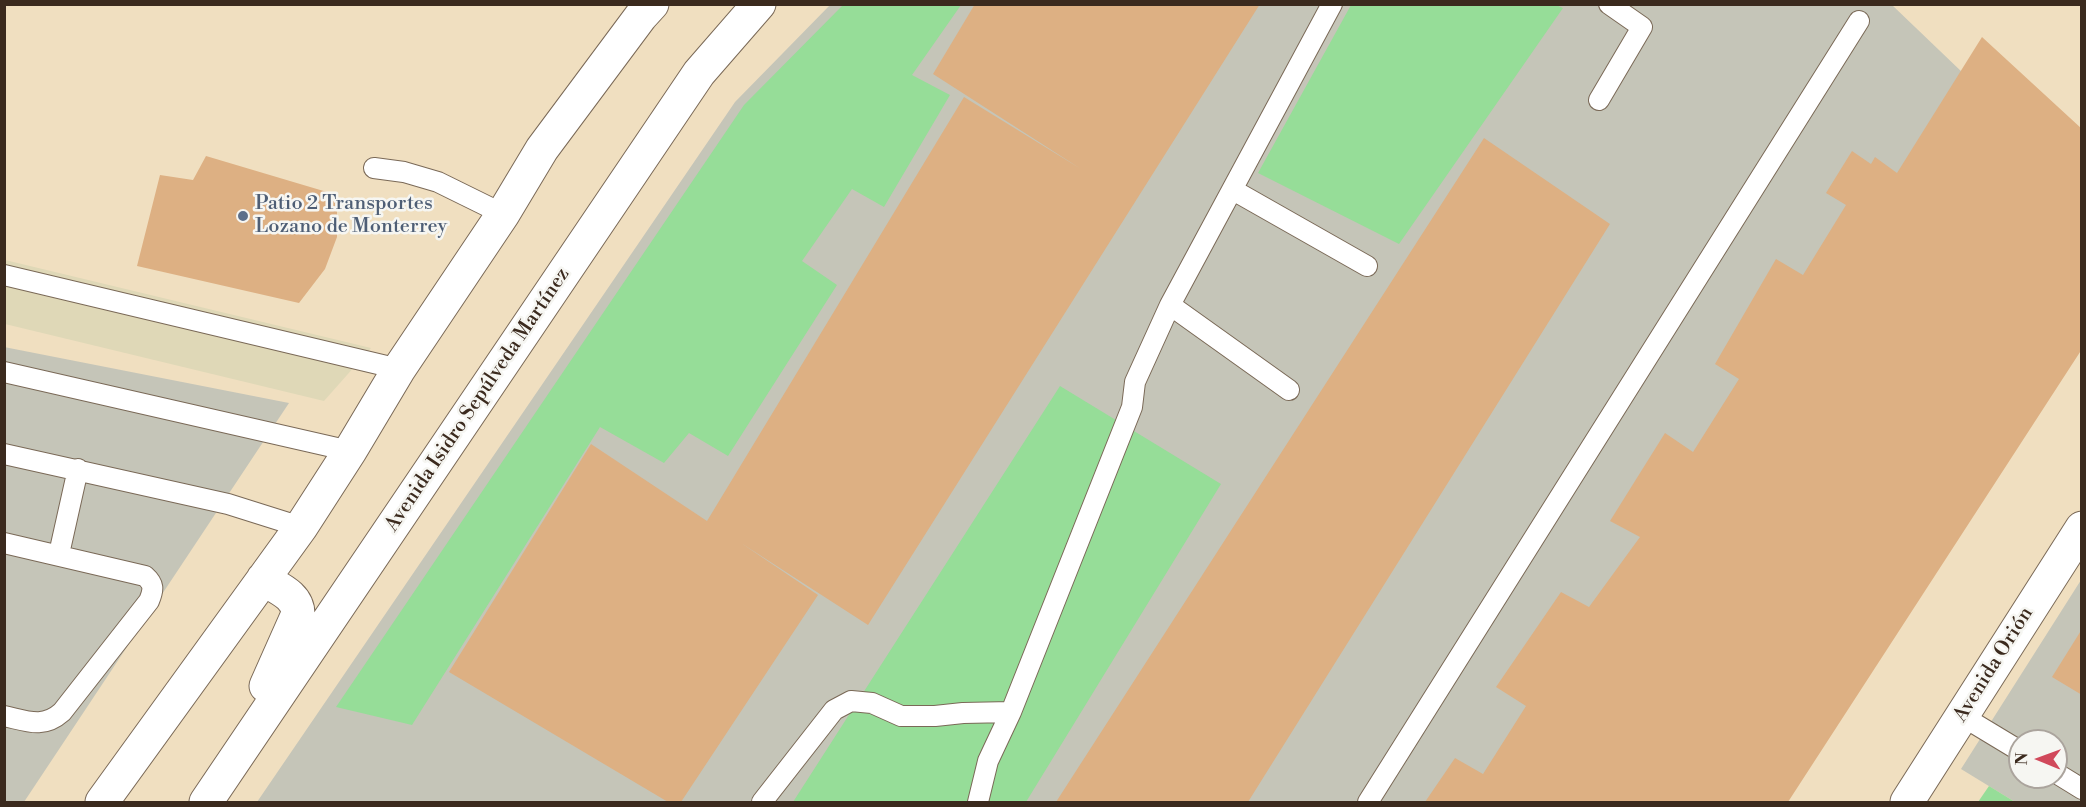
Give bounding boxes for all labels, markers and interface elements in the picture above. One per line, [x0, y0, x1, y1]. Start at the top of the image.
place label: Patio 2 Transportes Lozano de Monterrey [255, 192, 447, 239]
marker: Patio 2 Transportes Lozano de Monterrey [236, 209, 250, 223]
street label: Avenida Isidro Sepúlveda Martínez [381, 264, 575, 536]
street label: Avenida Orión [1949, 603, 2039, 727]
north arrow [2008, 729, 2068, 789]
text: N [2012, 752, 2032, 765]

